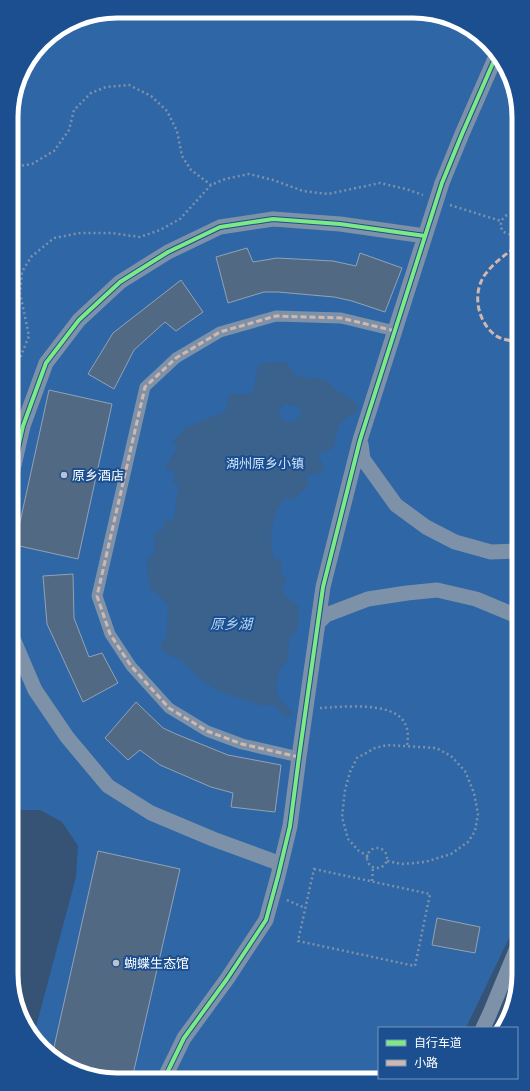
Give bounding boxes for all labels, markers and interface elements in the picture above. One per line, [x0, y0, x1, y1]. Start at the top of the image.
park label: 湖州原乡小镇 [226, 455, 304, 471]
place label: 原乡酒店 [72, 467, 124, 483]
marker: 原乡酒店 [59, 470, 69, 480]
water label: 原乡湖 [210, 615, 254, 632]
place label: 蝴蝶生态馆 [124, 955, 189, 971]
marker: 蝴蝶生态馆 [111, 958, 121, 968]
legend [378, 1027, 518, 1079]
text: 自行车道 [414, 1035, 462, 1050]
text: 小路 [414, 1055, 438, 1070]

